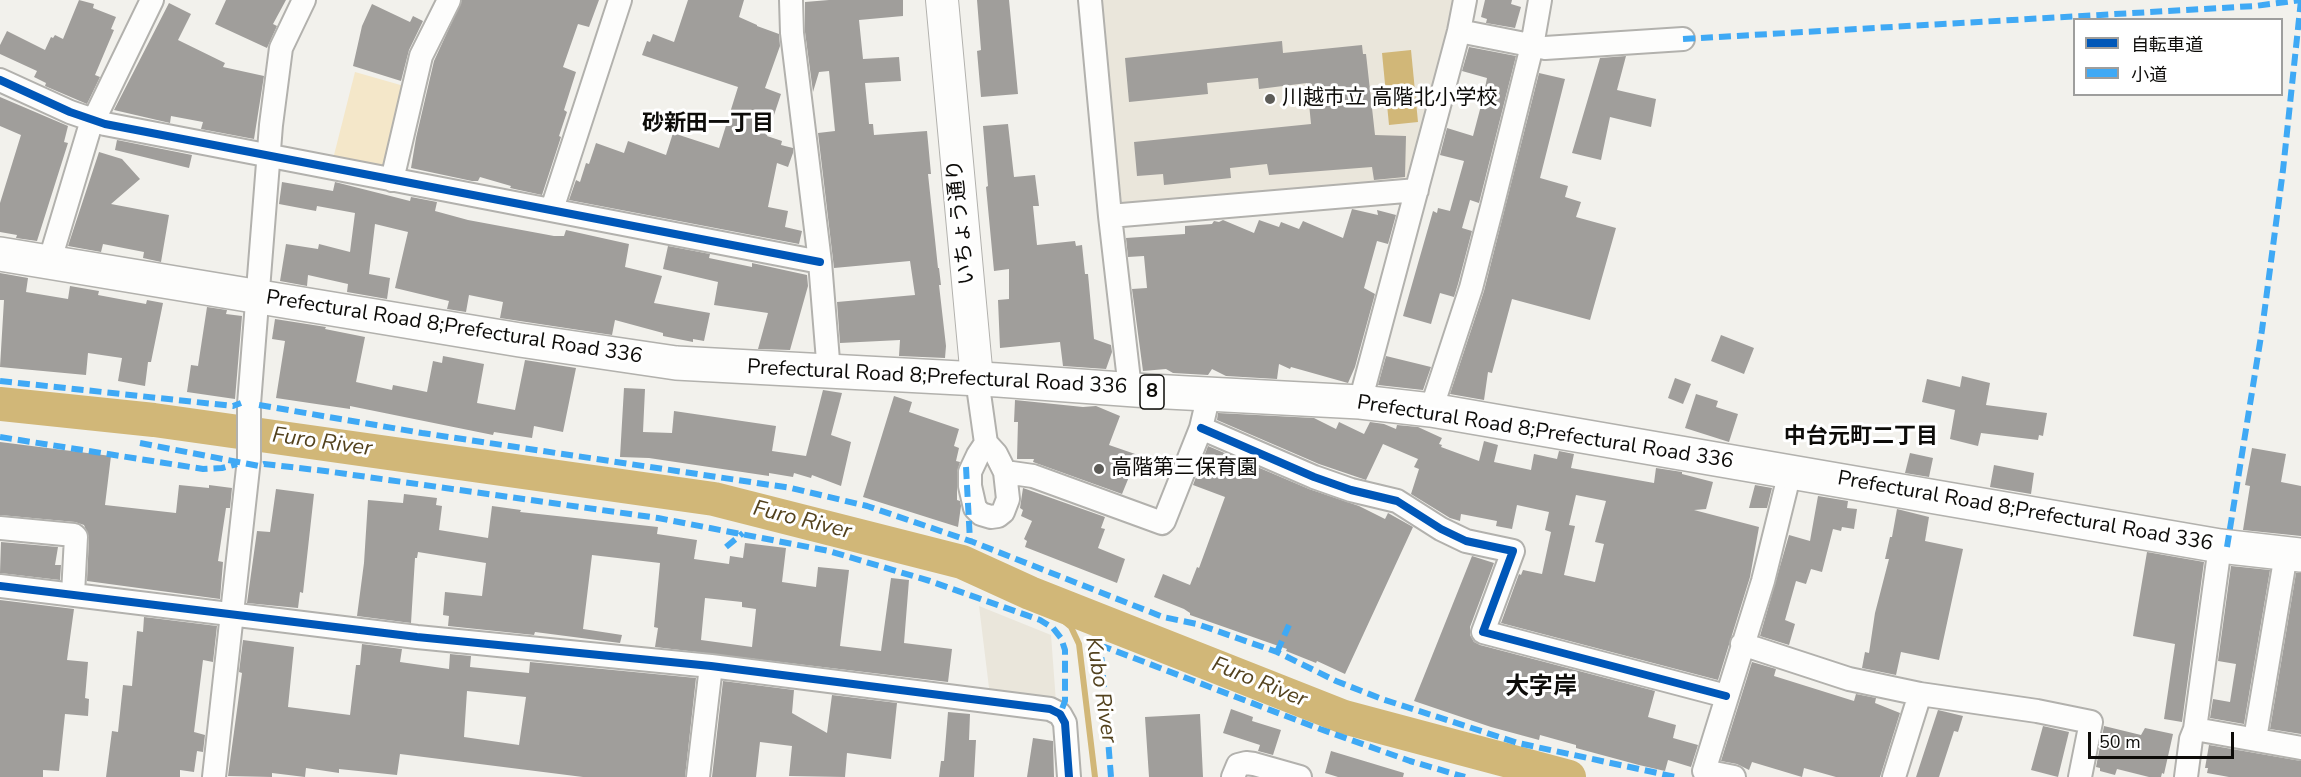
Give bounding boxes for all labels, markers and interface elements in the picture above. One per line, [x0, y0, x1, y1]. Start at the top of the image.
legend [2073, 18, 2283, 96]
text: 自転車道 [2131, 33, 2203, 57]
text: 小道 [2131, 63, 2167, 87]
place label: 川越市立 高階北小学校 [1282, 86, 1497, 112]
marker: 川越市立 高階北小学校 [1263, 92, 1277, 106]
district label: 砂新田一丁目 [642, 112, 774, 138]
street label: いちょう通り [943, 158, 981, 286]
street label: Prefectural Road 8;Prefectural Road 336 [264, 286, 644, 370]
street label: Prefectural Road 8;Prefectural Road 336 [746, 355, 1128, 401]
road number: 8 [1140, 375, 1164, 409]
street label: Prefectural Road 8;Prefectural Road 336 [1355, 391, 1735, 475]
water label: Furo River [270, 423, 374, 463]
district label: 中台元町二丁目 [1784, 425, 1938, 451]
place label: 高階第三保育園 [1111, 456, 1258, 482]
marker: 高階第三保育園 [1092, 462, 1106, 476]
street label: Prefectural Road 8;Prefectural Road 336 [1835, 467, 2215, 557]
water label: Furo River [750, 496, 854, 546]
water label: Kubo River [1079, 635, 1121, 745]
water label: Furo River [1208, 652, 1310, 714]
district label: 大字岸 [1505, 674, 1577, 702]
scale bar [2091, 720, 2236, 758]
text: 50 m [2099, 730, 2141, 754]

